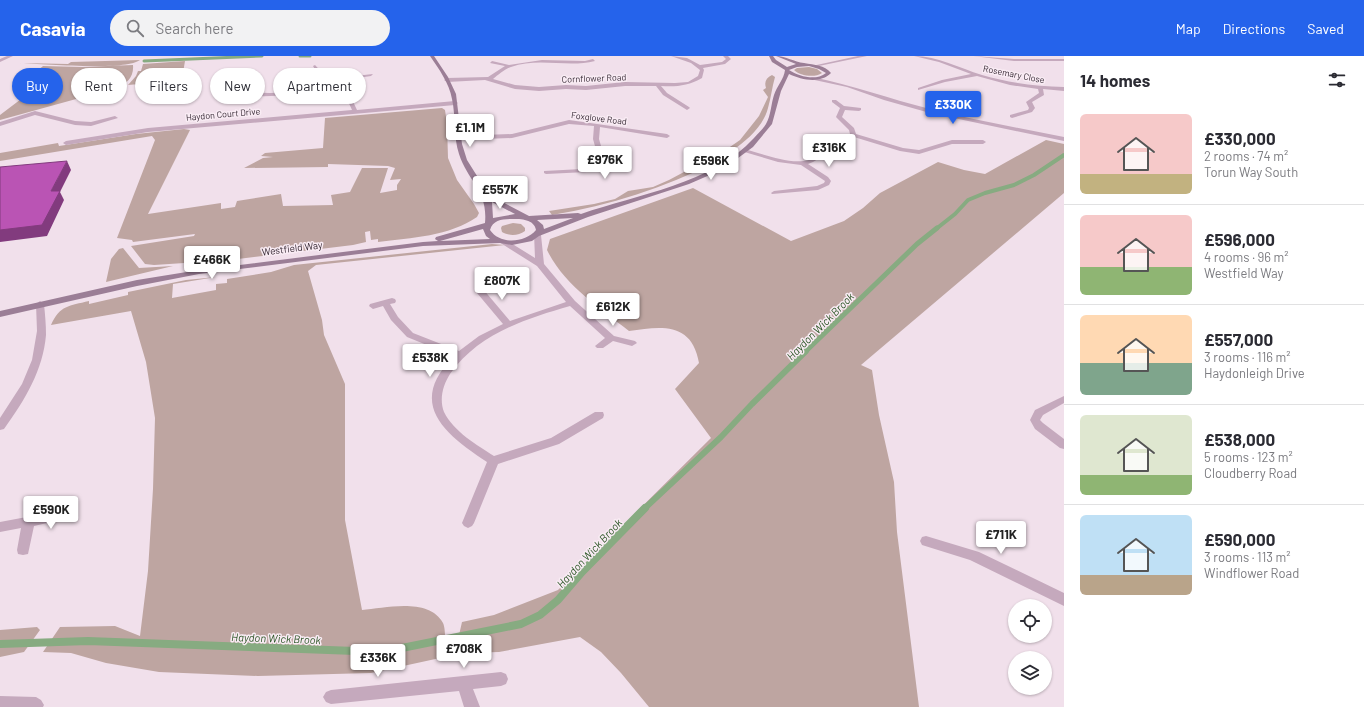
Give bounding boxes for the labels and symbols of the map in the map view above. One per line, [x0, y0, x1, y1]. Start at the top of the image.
street label: Rosemary Close [982, 63, 1046, 85]
street label: Cornflower Road [562, 71, 627, 85]
pin: £330K [925, 91, 981, 125]
street label: Haydon Court Drive [185, 105, 261, 123]
street label: Foxglove Road [571, 109, 628, 127]
pin: £1.1M [442, 114, 498, 148]
pin: £316K [801, 134, 857, 168]
pin: £976K [577, 146, 633, 180]
pin: £596K [683, 147, 739, 181]
pin: £557K [472, 176, 528, 210]
street label: Westfield Way [261, 238, 323, 258]
pin: £466K [184, 246, 240, 280]
pin: £807K [474, 267, 530, 301]
water label: Haydon Wick Brook [784, 289, 857, 362]
pin: £612K [585, 293, 641, 327]
pin: £538K [402, 344, 458, 378]
pin: £590K [23, 496, 79, 530]
water label: Haydon Wick Brook [554, 515, 625, 590]
pin: £711K [973, 521, 1029, 555]
water label: Haydon Wick Brook [231, 630, 322, 646]
pin: £708K [436, 635, 492, 669]
pin: £336K [350, 644, 406, 678]

